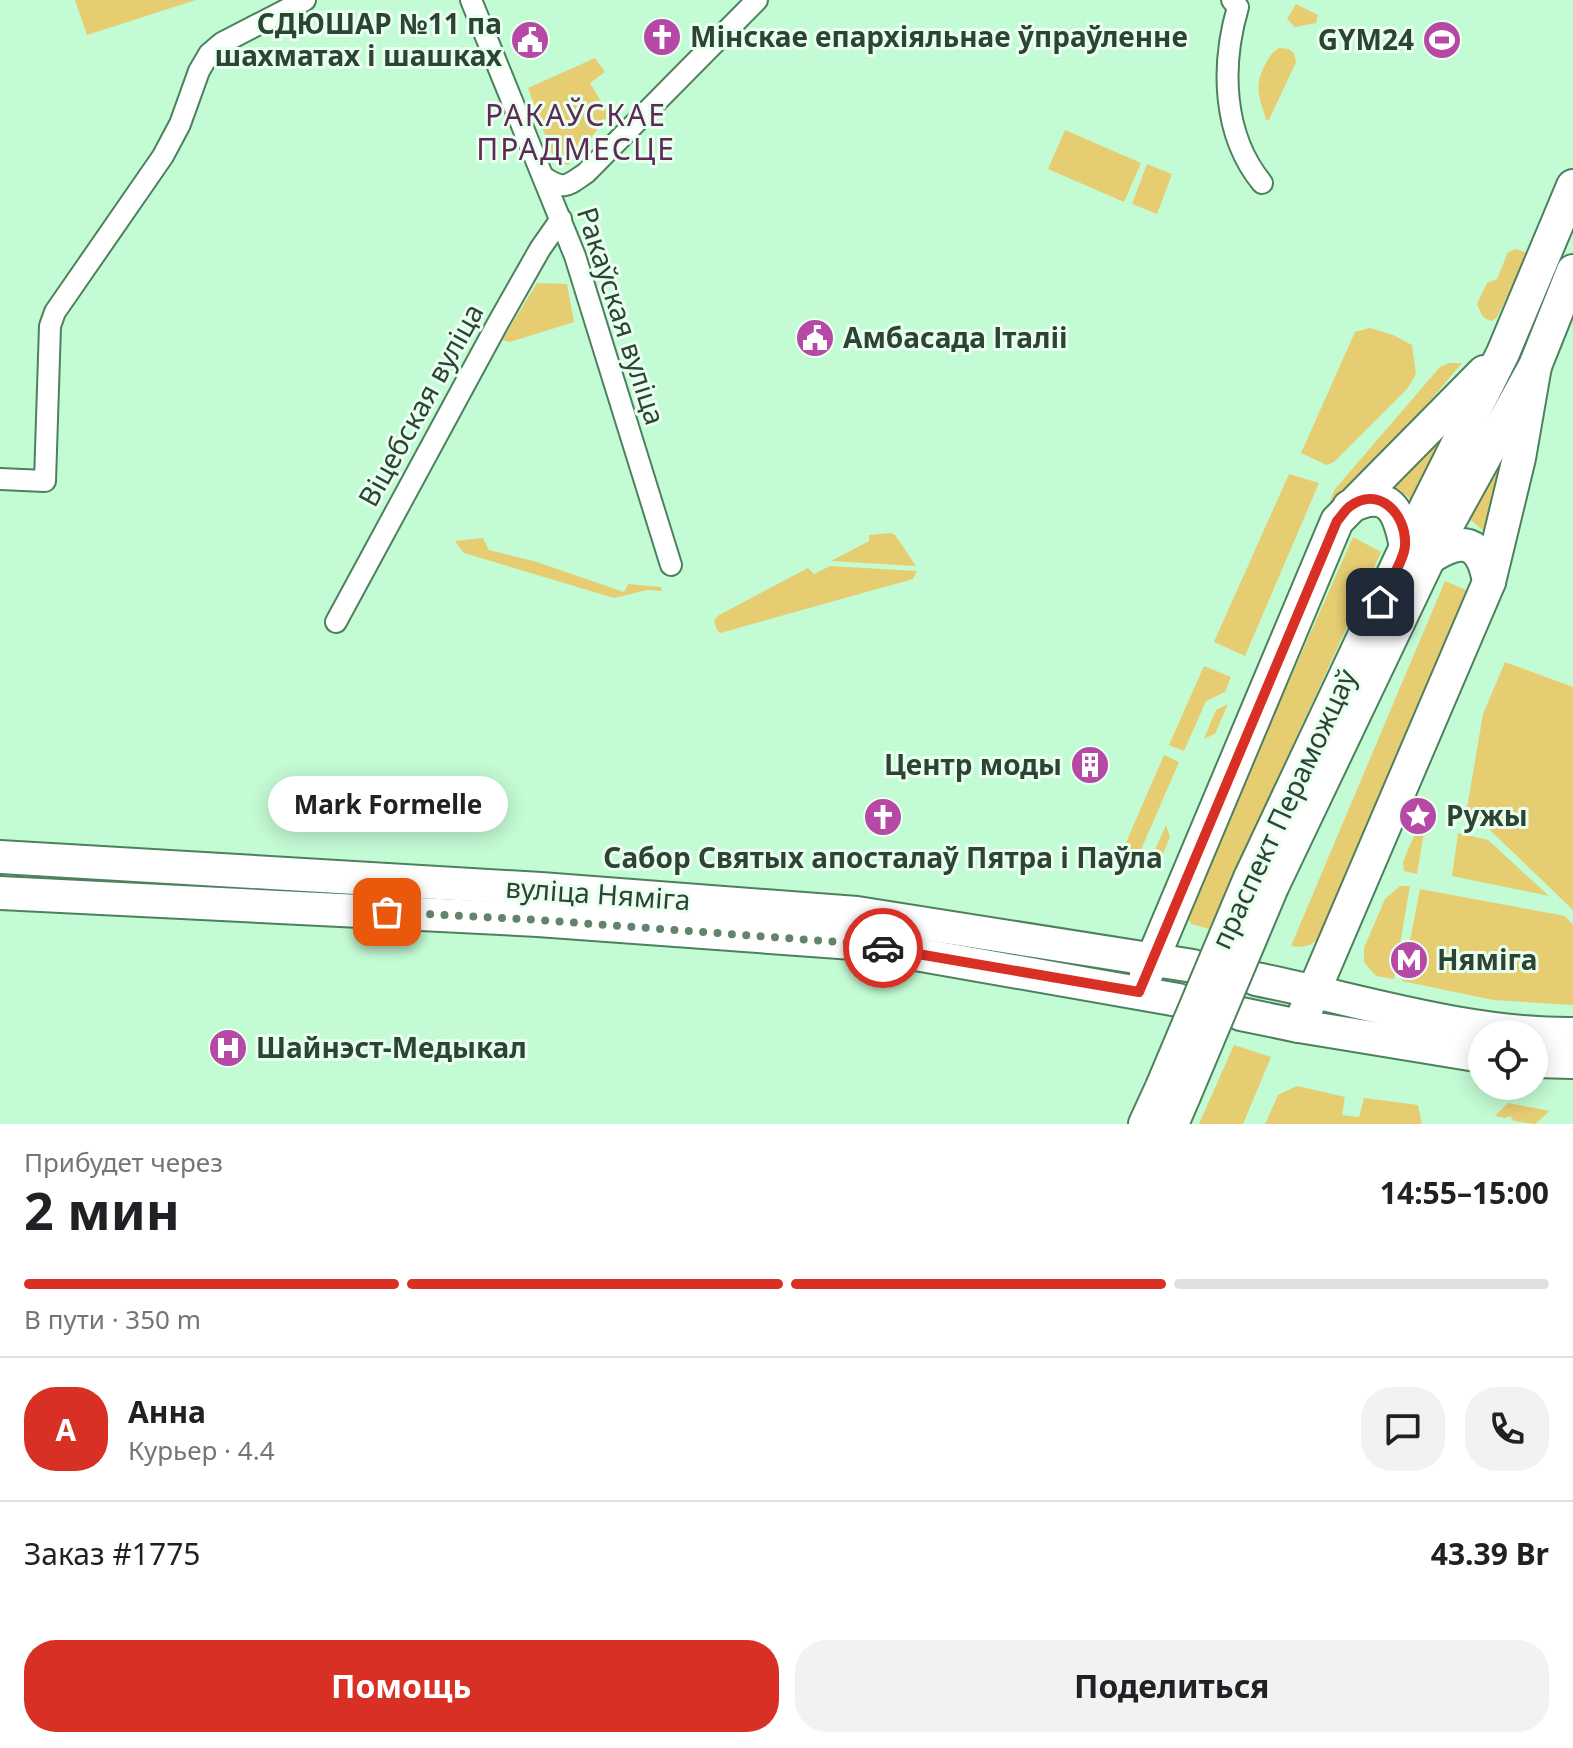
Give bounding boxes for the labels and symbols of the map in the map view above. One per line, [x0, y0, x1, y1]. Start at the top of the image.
place label: СДЮШАР №11 па шахматах і шашках [215, 4, 503, 74]
church icon: Мінскае епархіяльнае ўпраўленне [641, 16, 683, 58]
place label: Мінскае епархіяльнае ўпраўленне [690, 17, 1188, 55]
public building icon: СДЮШАР №11 па шахматах і шашках [509, 19, 551, 61]
sports icon: GYM24 [1421, 19, 1463, 61]
place label: GYM24 [1318, 20, 1414, 58]
district label: РАКАЎСКАЕ ПРАДМЕСЦЕ [476, 94, 676, 169]
street label: Ракаўская вуліца [569, 202, 675, 429]
street label: Віцебская вуліца [349, 296, 492, 513]
public building icon: Амбасада Італіі [794, 317, 836, 359]
place label: Амбасада Італіі [843, 318, 1068, 356]
pin [1346, 568, 1414, 636]
street label: праспект Пераможцаў [1201, 662, 1365, 955]
building icon: Центр моды [1069, 744, 1111, 786]
place label: Центр моды [884, 745, 1062, 783]
callout: Mark Formelle [267, 776, 507, 832]
place icon: Ружы [1397, 795, 1439, 837]
church icon: Сабор Святых апосталаў Пятра і Паўла [862, 796, 904, 838]
place label: Ружы [1446, 796, 1528, 834]
place label: Сабор Святых апосталаў Пятра і Паўла [603, 838, 1163, 876]
street label: вуліца Няміга [504, 868, 692, 918]
pin [353, 878, 421, 946]
courier [843, 908, 923, 988]
metro station icon: Няміга [1388, 939, 1430, 981]
place label: Няміга [1437, 940, 1538, 978]
hospital icon: Шайнэст-Медыкал [207, 1027, 249, 1069]
place label: Шайнэст-Медыкал [256, 1028, 527, 1066]

